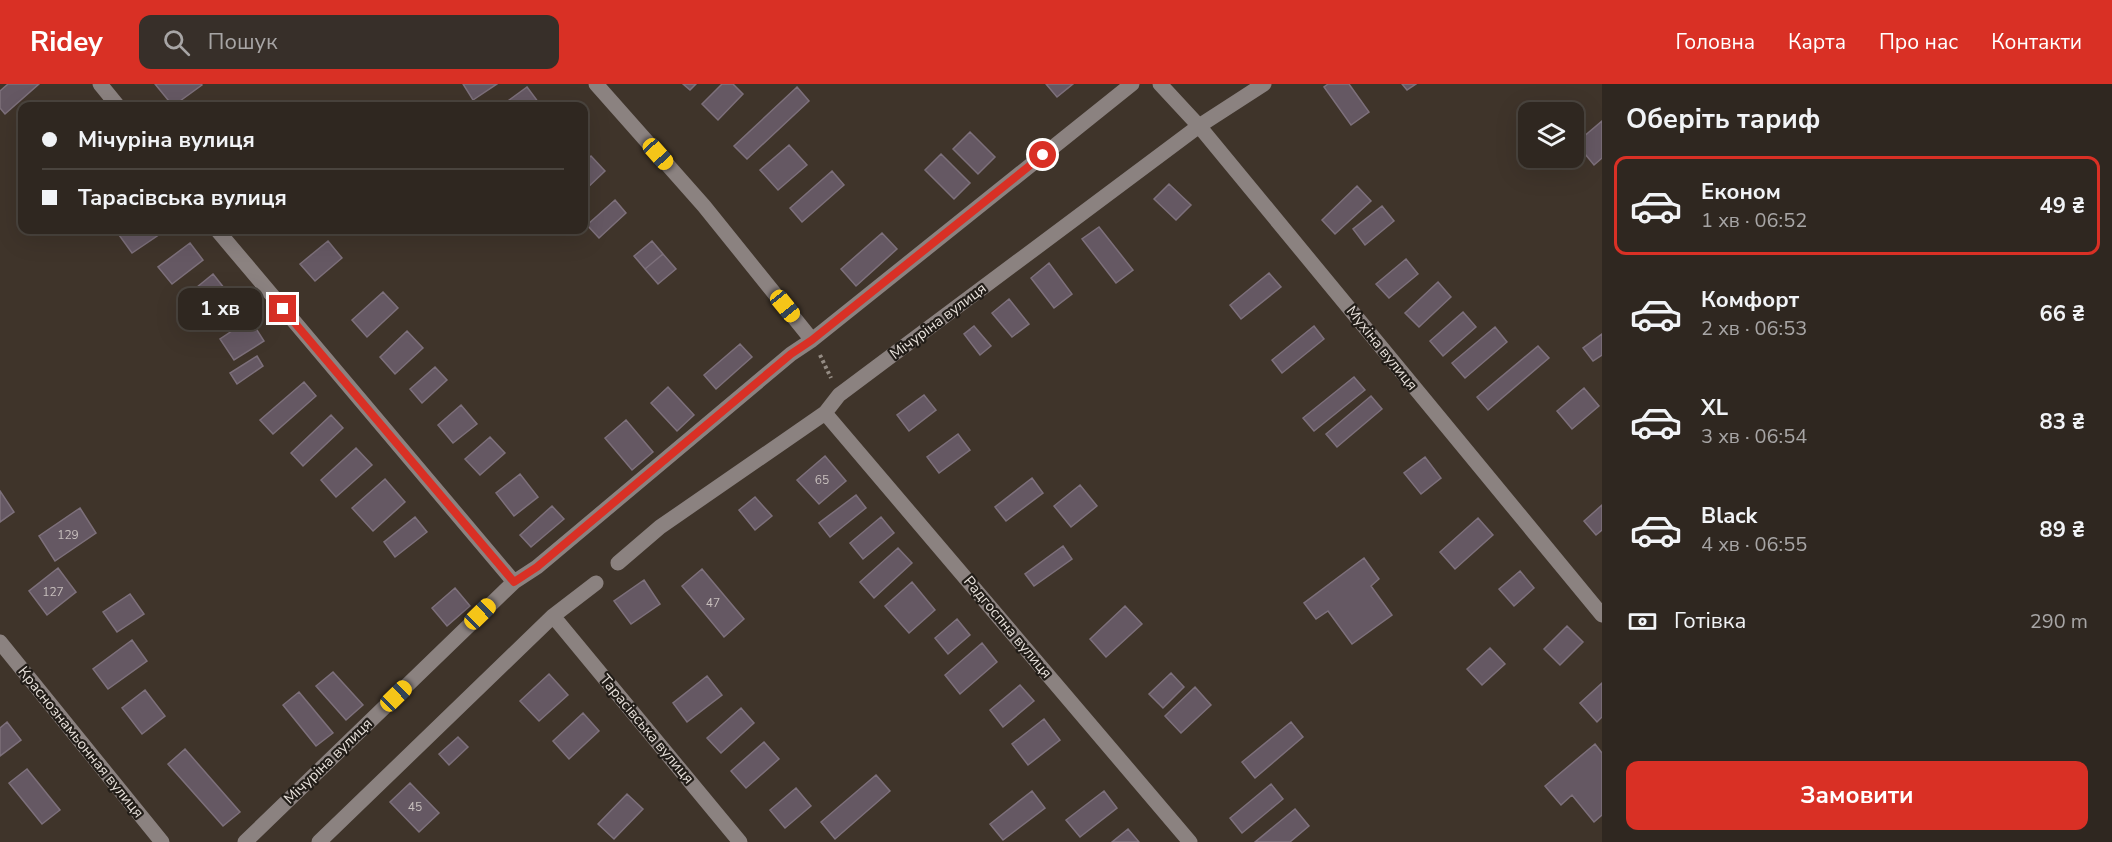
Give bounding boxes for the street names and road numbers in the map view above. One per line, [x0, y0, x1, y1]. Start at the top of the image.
street label: Мічуріна вулиця [886, 278, 990, 364]
street label: Мухіна вулиця [1342, 302, 1422, 394]
street label: Радгоспна вулиця [959, 572, 1057, 682]
street label: Краснознамьонная вулиця [14, 662, 148, 822]
street label: Тарасівська вулиця [595, 670, 699, 788]
street label: Мічуріна вулиця [279, 714, 377, 808]

